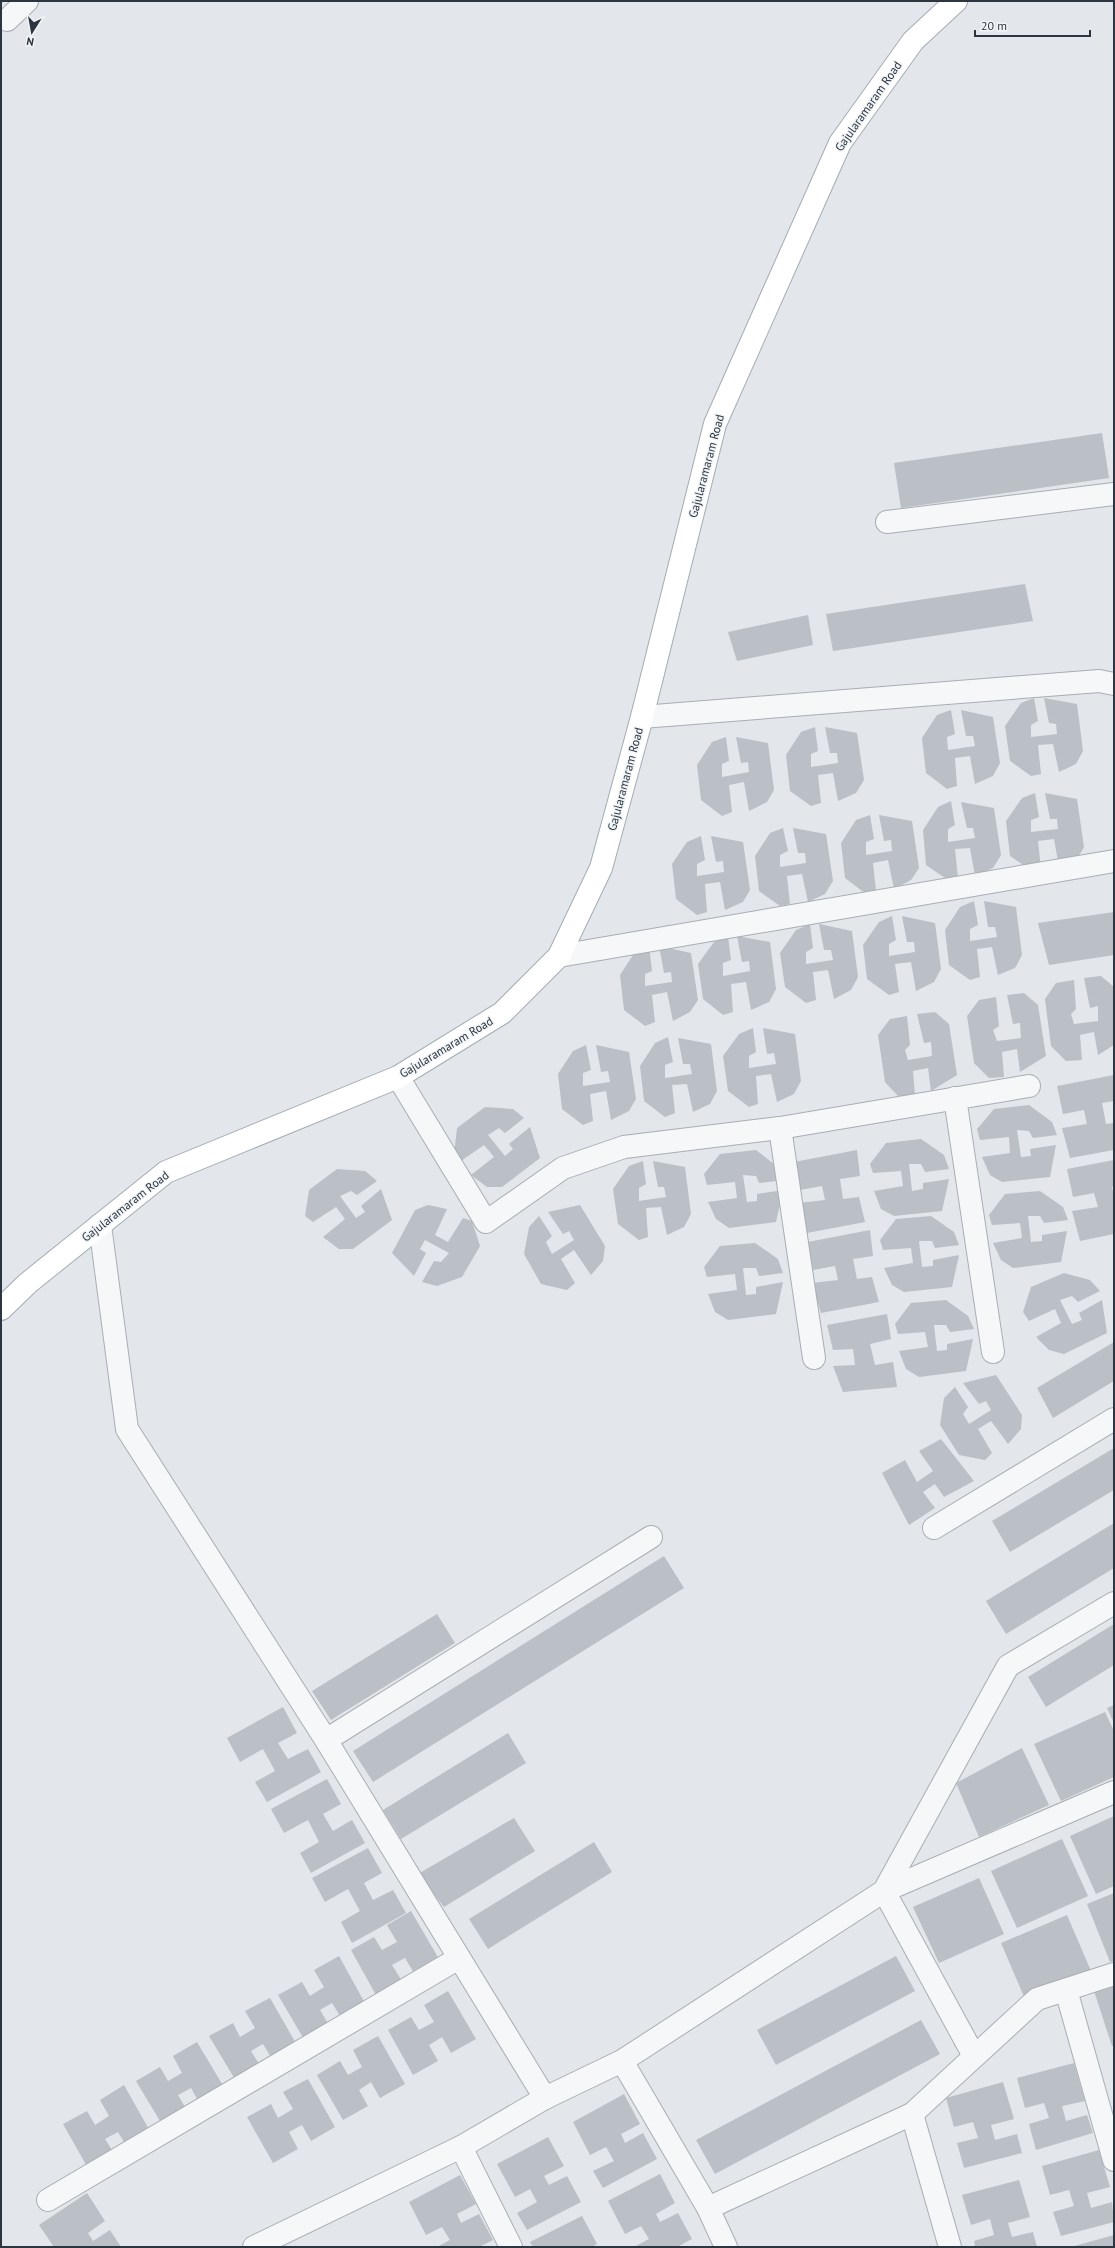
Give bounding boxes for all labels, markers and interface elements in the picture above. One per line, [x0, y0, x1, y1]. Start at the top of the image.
north arrow [12, 12, 52, 52]
scale bar [975, 12, 1090, 38]
text: 20 m [981, 18, 1007, 33]
text: N [25, 34, 35, 49]
street label: Gajularamaram Road [831, 58, 905, 154]
street label: Gajularamaram Road [685, 413, 727, 519]
street label: Gajularamaram Road [604, 726, 646, 832]
street label: Gajularamaram Road [396, 1013, 496, 1081]
street label: Gajularamaram Road [78, 1167, 172, 1245]

